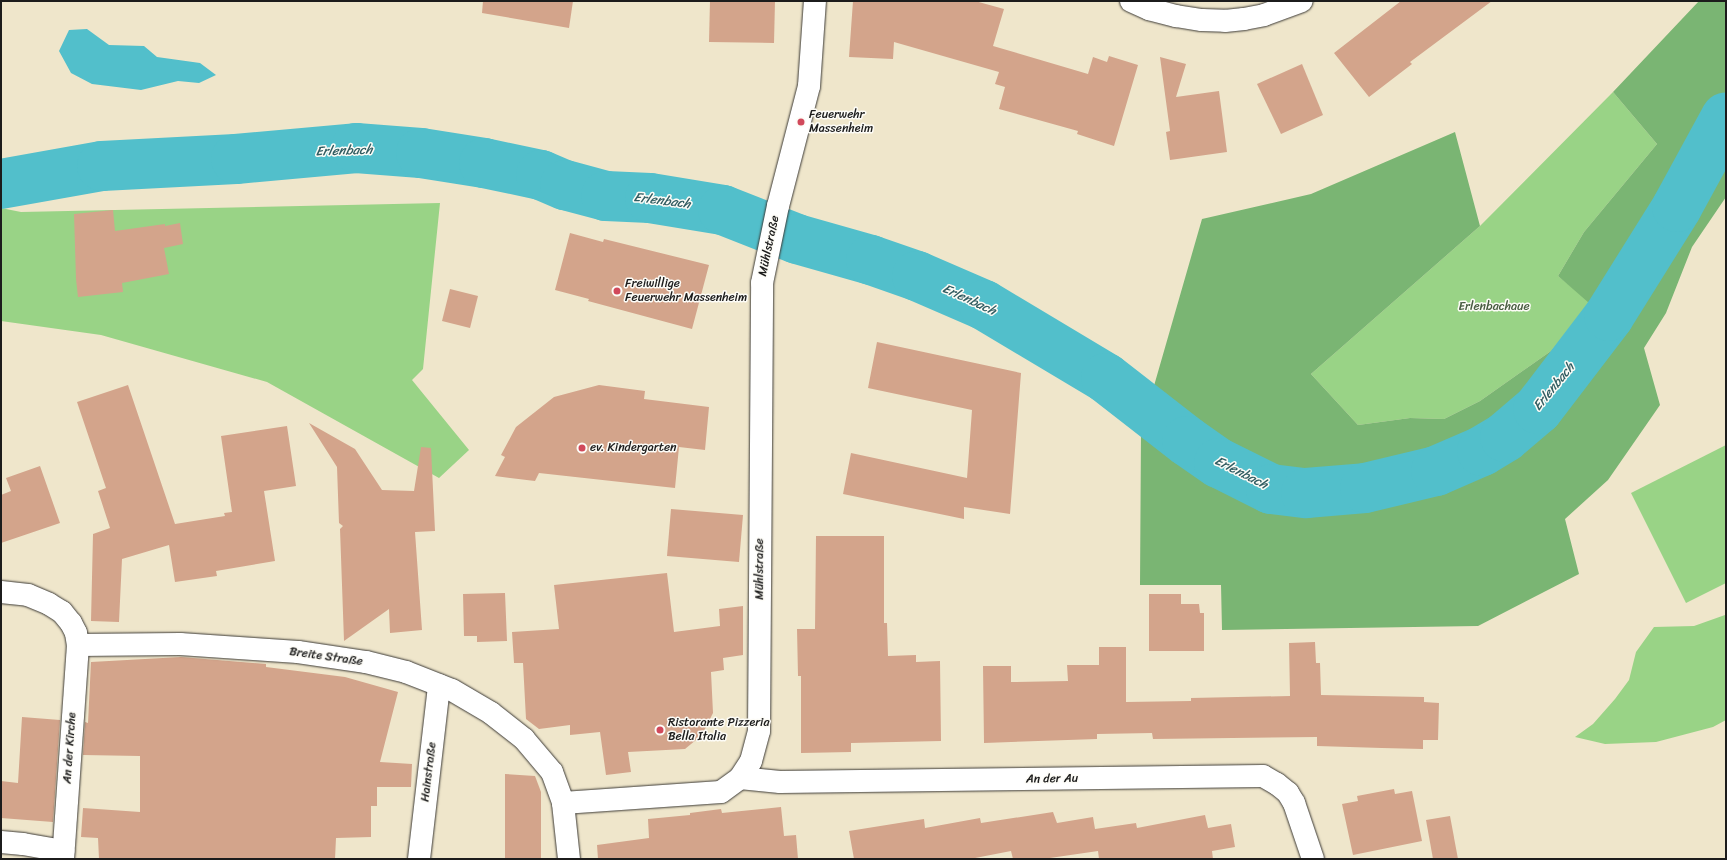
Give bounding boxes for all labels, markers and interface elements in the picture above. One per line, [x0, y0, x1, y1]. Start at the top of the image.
place label: Feuerwehr Massenheim [809, 108, 873, 136]
marker: Feuerwehr Massenheim [796, 117, 806, 127]
water label: Erlenbach [315, 142, 373, 160]
water label: Erlenbach [633, 190, 691, 212]
street label: Mühlstraße [756, 214, 782, 278]
place label: Freiwillige Feuerwehr Massenheim [625, 277, 748, 305]
water label: Erlenbach [940, 281, 998, 319]
marker: Freiwillige Feuerwehr Massenheim [612, 286, 622, 296]
park label: Erlenbachaue [1458, 300, 1530, 314]
water label: Erlenbach [1530, 360, 1578, 414]
place label: ev. Kindergarten [590, 441, 676, 455]
marker: ev. Kindergarten [577, 443, 587, 453]
water label: Erlenbach [1212, 453, 1270, 493]
street label: Mühlstraße [753, 538, 767, 600]
street label: Breite Straße [288, 645, 364, 669]
street label: An der Kirche [60, 712, 80, 784]
place label: Ristorante Pizzeria Bella Italia [668, 716, 770, 744]
marker: Ristorante Pizzeria Bella Italia [655, 725, 665, 735]
street label: Hainstraße [418, 741, 440, 803]
street label: An der Au [1026, 771, 1078, 787]

